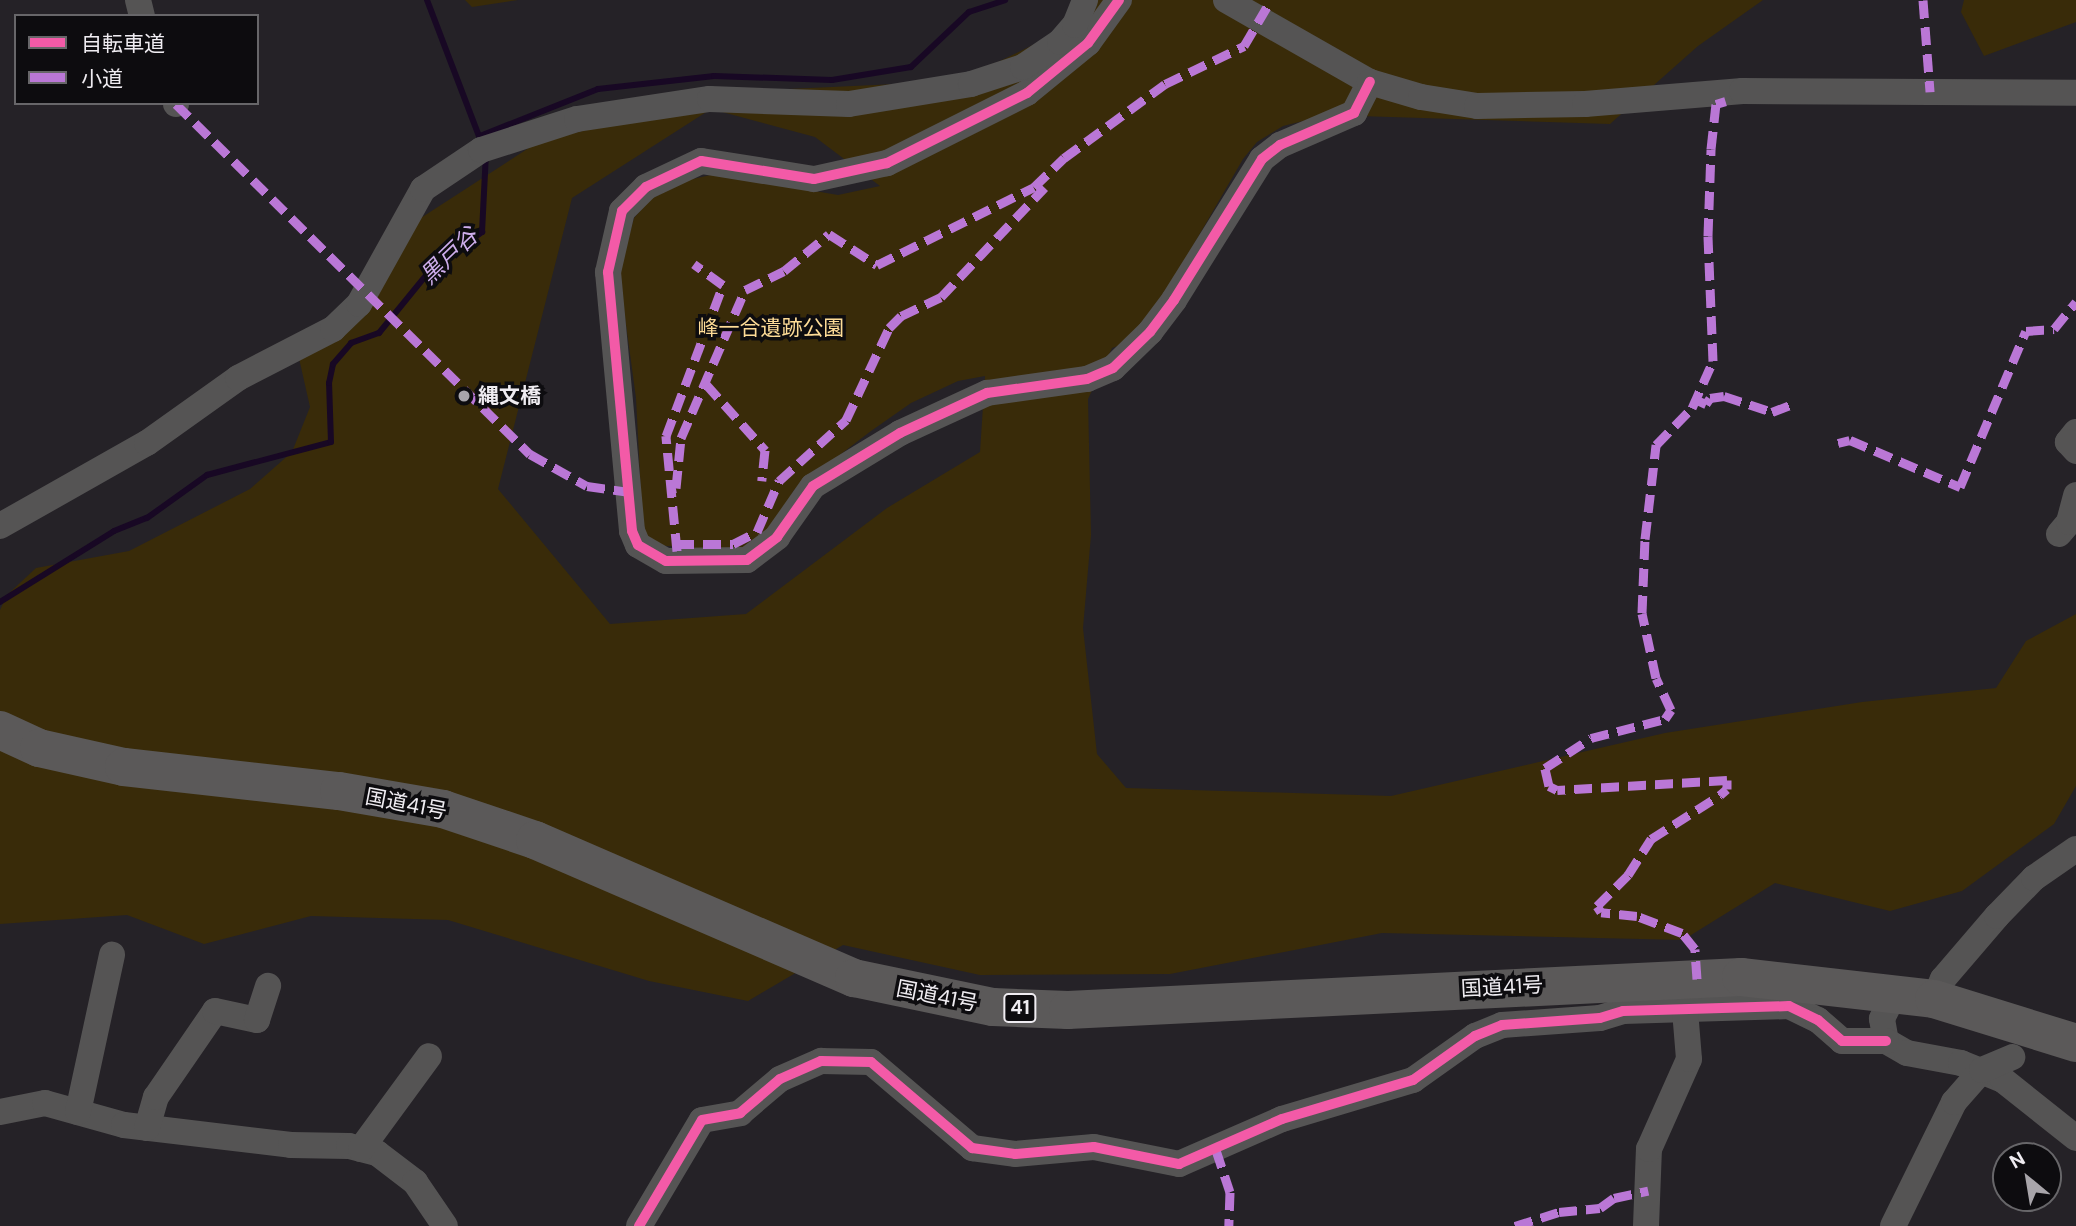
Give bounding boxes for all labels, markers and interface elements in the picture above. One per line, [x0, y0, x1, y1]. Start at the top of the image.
legend [14, 14, 259, 105]
text: 自転車道 [81, 30, 165, 58]
text: 小道 [81, 65, 123, 93]
water label: 黒戸谷 [415, 222, 483, 290]
park label: 峰一合遺跡公園 [698, 315, 844, 341]
place label: 縄文橋 [478, 383, 541, 409]
marker: 縄文橋 [456, 388, 472, 404]
street label: 国道41号 [363, 784, 449, 824]
street label: 国道41号 [1460, 972, 1544, 1002]
street label: 国道41号 [894, 976, 980, 1016]
road number: 41 [1002, 992, 1038, 1024]
north arrow [1992, 1142, 2062, 1212]
text: N [2005, 1146, 2029, 1174]

